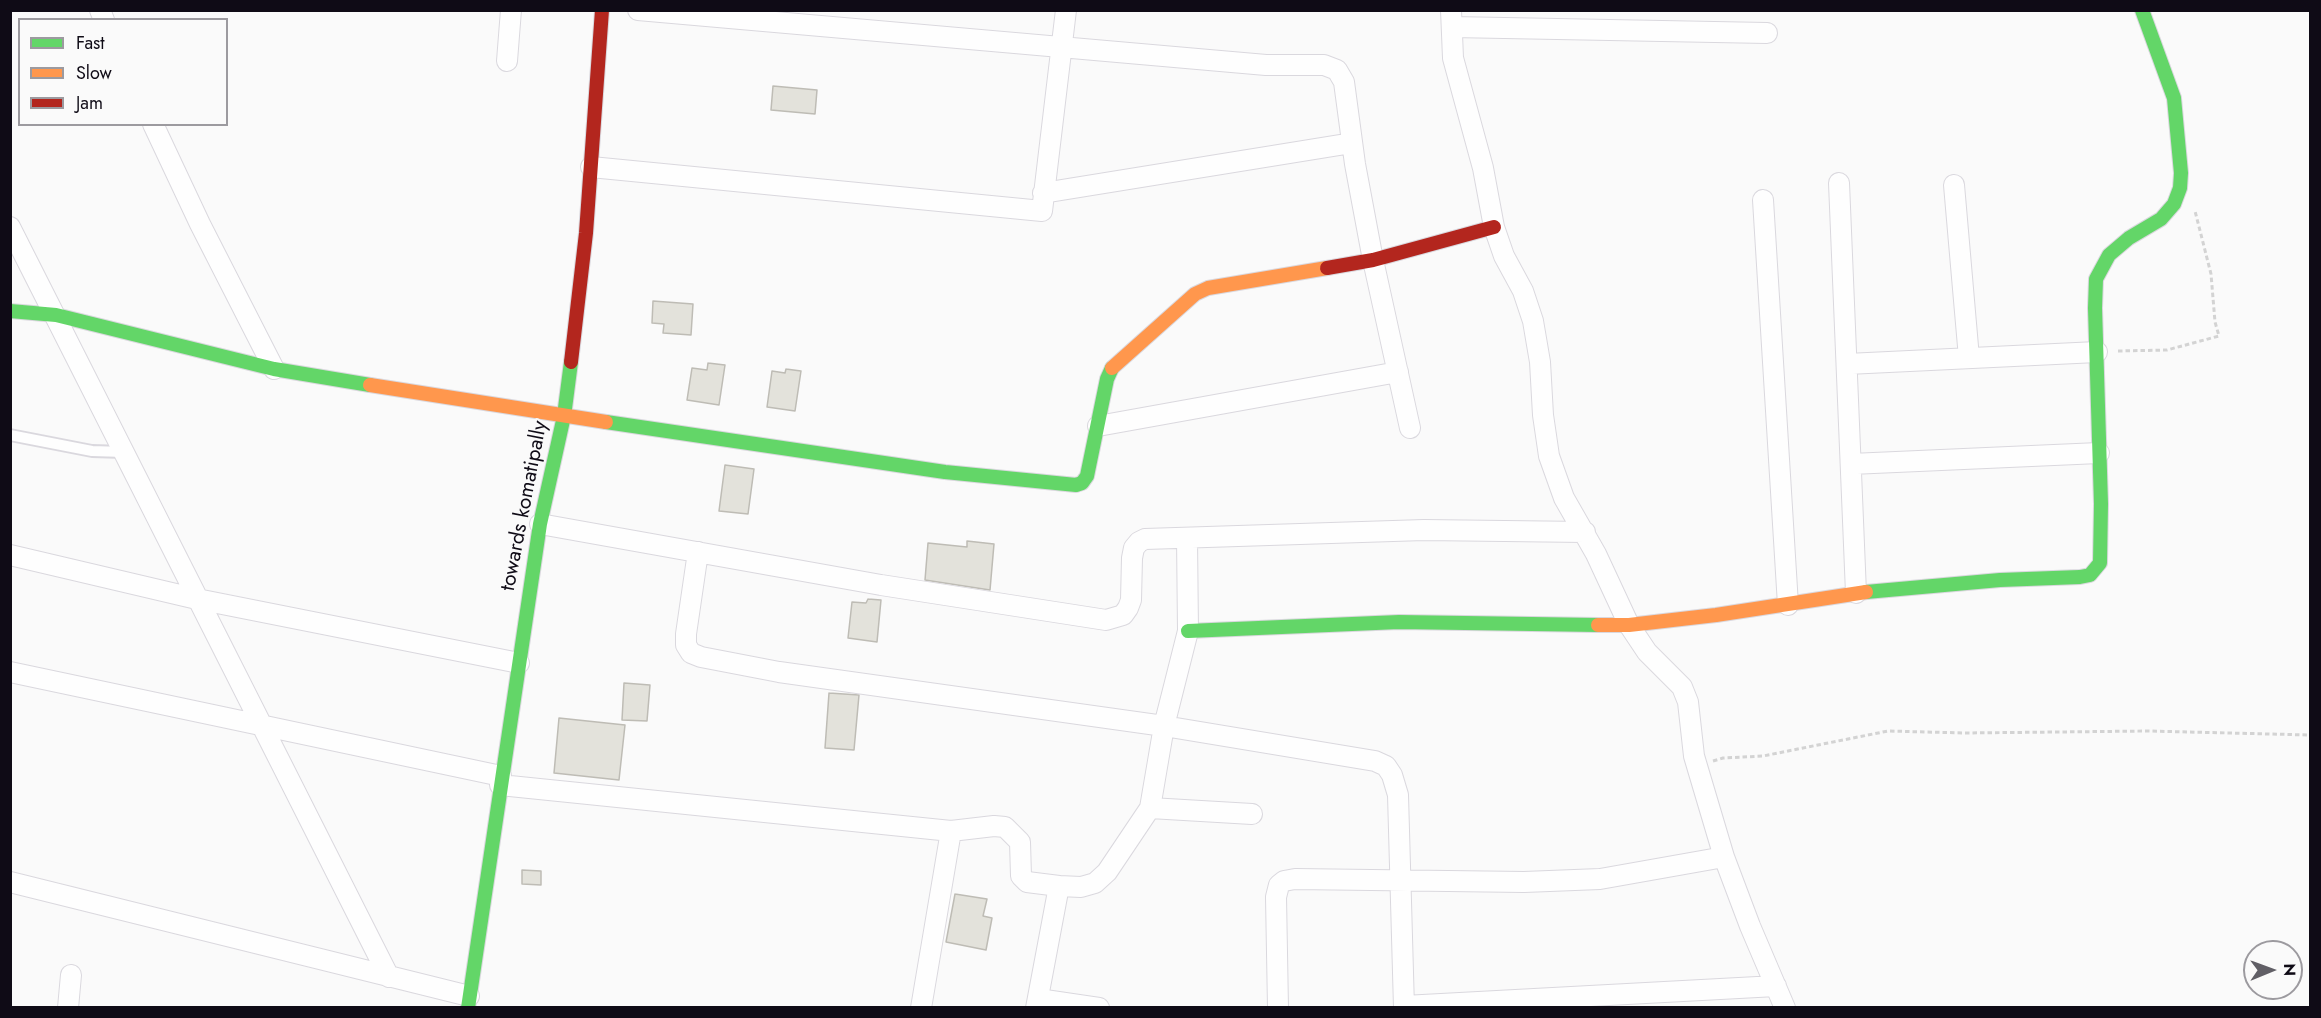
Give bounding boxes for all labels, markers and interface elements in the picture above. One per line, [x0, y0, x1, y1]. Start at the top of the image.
legend [18, 18, 228, 126]
text: Fast [76, 30, 105, 56]
text: Slow [76, 60, 112, 86]
text: Jam [76, 90, 103, 116]
street label: towards komatipally [496, 419, 554, 593]
north arrow [2243, 940, 2303, 1000]
text: N [2278, 963, 2301, 976]

